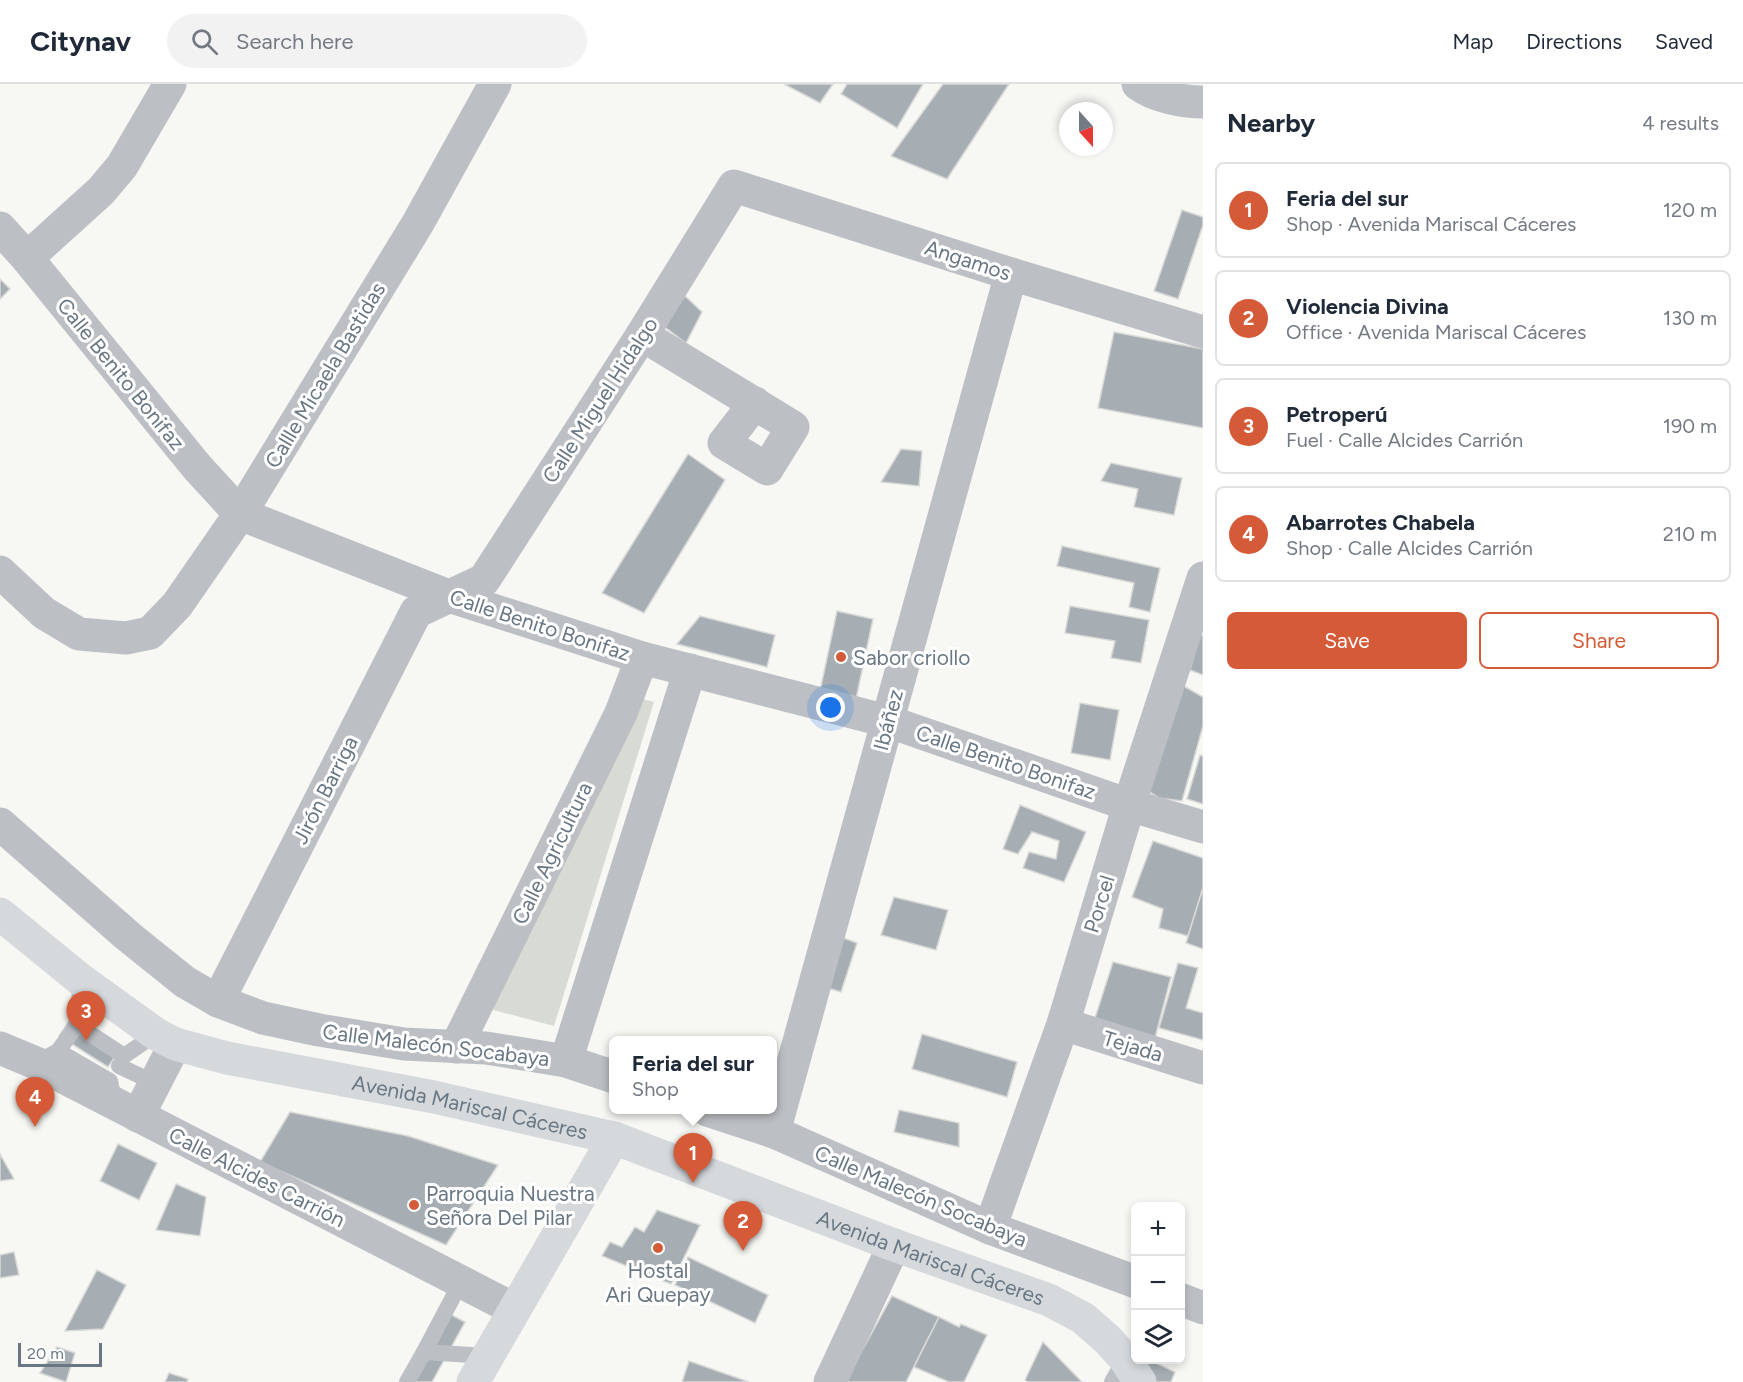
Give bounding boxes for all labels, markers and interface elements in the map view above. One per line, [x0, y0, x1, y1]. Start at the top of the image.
search box [167, 14, 587, 68]
text: Citynav [30, 24, 131, 58]
icon: search [188, 25, 221, 58]
text: Search here [236, 28, 354, 55]
text: Map [1452, 29, 1493, 54]
text: Directions [1526, 29, 1622, 54]
text: Saved [1655, 29, 1713, 54]
north arrow [1059, 102, 1113, 156]
text: Nearby [1227, 107, 1315, 139]
text: 4 results [1642, 111, 1719, 135]
text: Feria del sur [1286, 185, 1408, 212]
text: 1 [1244, 198, 1253, 222]
text: 120 m [1663, 198, 1717, 222]
text: Shop · Avenida Mariscal Cáceres [1286, 212, 1576, 236]
street label: Angamos [922, 234, 1014, 286]
street label: Callle Micaela Bastidas [260, 278, 390, 472]
street label: Calle Benito Bonifaz [52, 293, 190, 455]
text: Violencia Divina [1286, 293, 1449, 320]
text: 2 [1243, 306, 1254, 330]
text: 130 m [1663, 306, 1717, 330]
street label: Calle Miguel Hidalgo [537, 312, 663, 488]
text: Office · Avenida Mariscal Cáceres [1286, 320, 1586, 344]
text: Petroperú [1286, 401, 1387, 428]
text: 3 [1243, 414, 1254, 438]
text: 190 m [1663, 414, 1717, 438]
text: Fuel · Calle Alcides Carrión [1286, 428, 1523, 452]
text: Abarrotes Chabela [1286, 509, 1475, 536]
text: 4 [1242, 522, 1255, 546]
text: 210 m [1663, 522, 1717, 546]
text: Shop · Calle Alcides Carrión [1286, 536, 1533, 560]
street label: Calle Benito Bonifaz [447, 584, 633, 666]
button: Save [1227, 612, 1467, 669]
button: Share [1479, 612, 1719, 669]
place label: Sabor criollo [853, 645, 970, 670]
marker: Sabor criollo [834, 650, 848, 664]
street label: Ibáñez [868, 687, 908, 753]
your location [816, 693, 845, 722]
street label: Calle Benito Bonifaz [913, 720, 1099, 804]
street label: Jirón Barriga [287, 732, 363, 848]
street label: Calle Agricultura [507, 778, 597, 928]
street label: Porcel [1078, 872, 1120, 936]
pin: 3 [66, 992, 106, 1041]
street label: Calle Malecón Socabaya [321, 1019, 551, 1071]
street label: Tejada [1100, 1025, 1166, 1067]
popup [609, 1036, 777, 1114]
text: Feria del sur [632, 1050, 754, 1077]
street label: Avenida Mariscal Cáceres [350, 1069, 590, 1144]
text: Shop [632, 1077, 679, 1101]
pin: 4 [15, 1078, 54, 1127]
street label: Calle Alcides Carrión [165, 1122, 349, 1232]
pin: 1 [674, 1134, 712, 1183]
street label: Calle Malecón Socabaya [811, 1140, 1031, 1252]
place label: Parroquia Nuestra Señora Del Pilar [426, 1181, 595, 1230]
marker: Parroquia Nuestra Señora Del Pilar [407, 1198, 421, 1212]
pin: 2 [724, 1202, 762, 1251]
map controls [1131, 1202, 1185, 1364]
button: + [1131, 1202, 1185, 1256]
street label: Avenida Mariscal Cáceres [814, 1204, 1048, 1310]
marker: Hostal Ari Quepay [651, 1241, 665, 1255]
button: − [1131, 1256, 1185, 1310]
place label: Hostal Ari Quepay [606, 1258, 710, 1307]
button: layers [1131, 1310, 1185, 1364]
scale bar [18, 1340, 102, 1368]
text: 20 m [27, 1344, 64, 1363]

